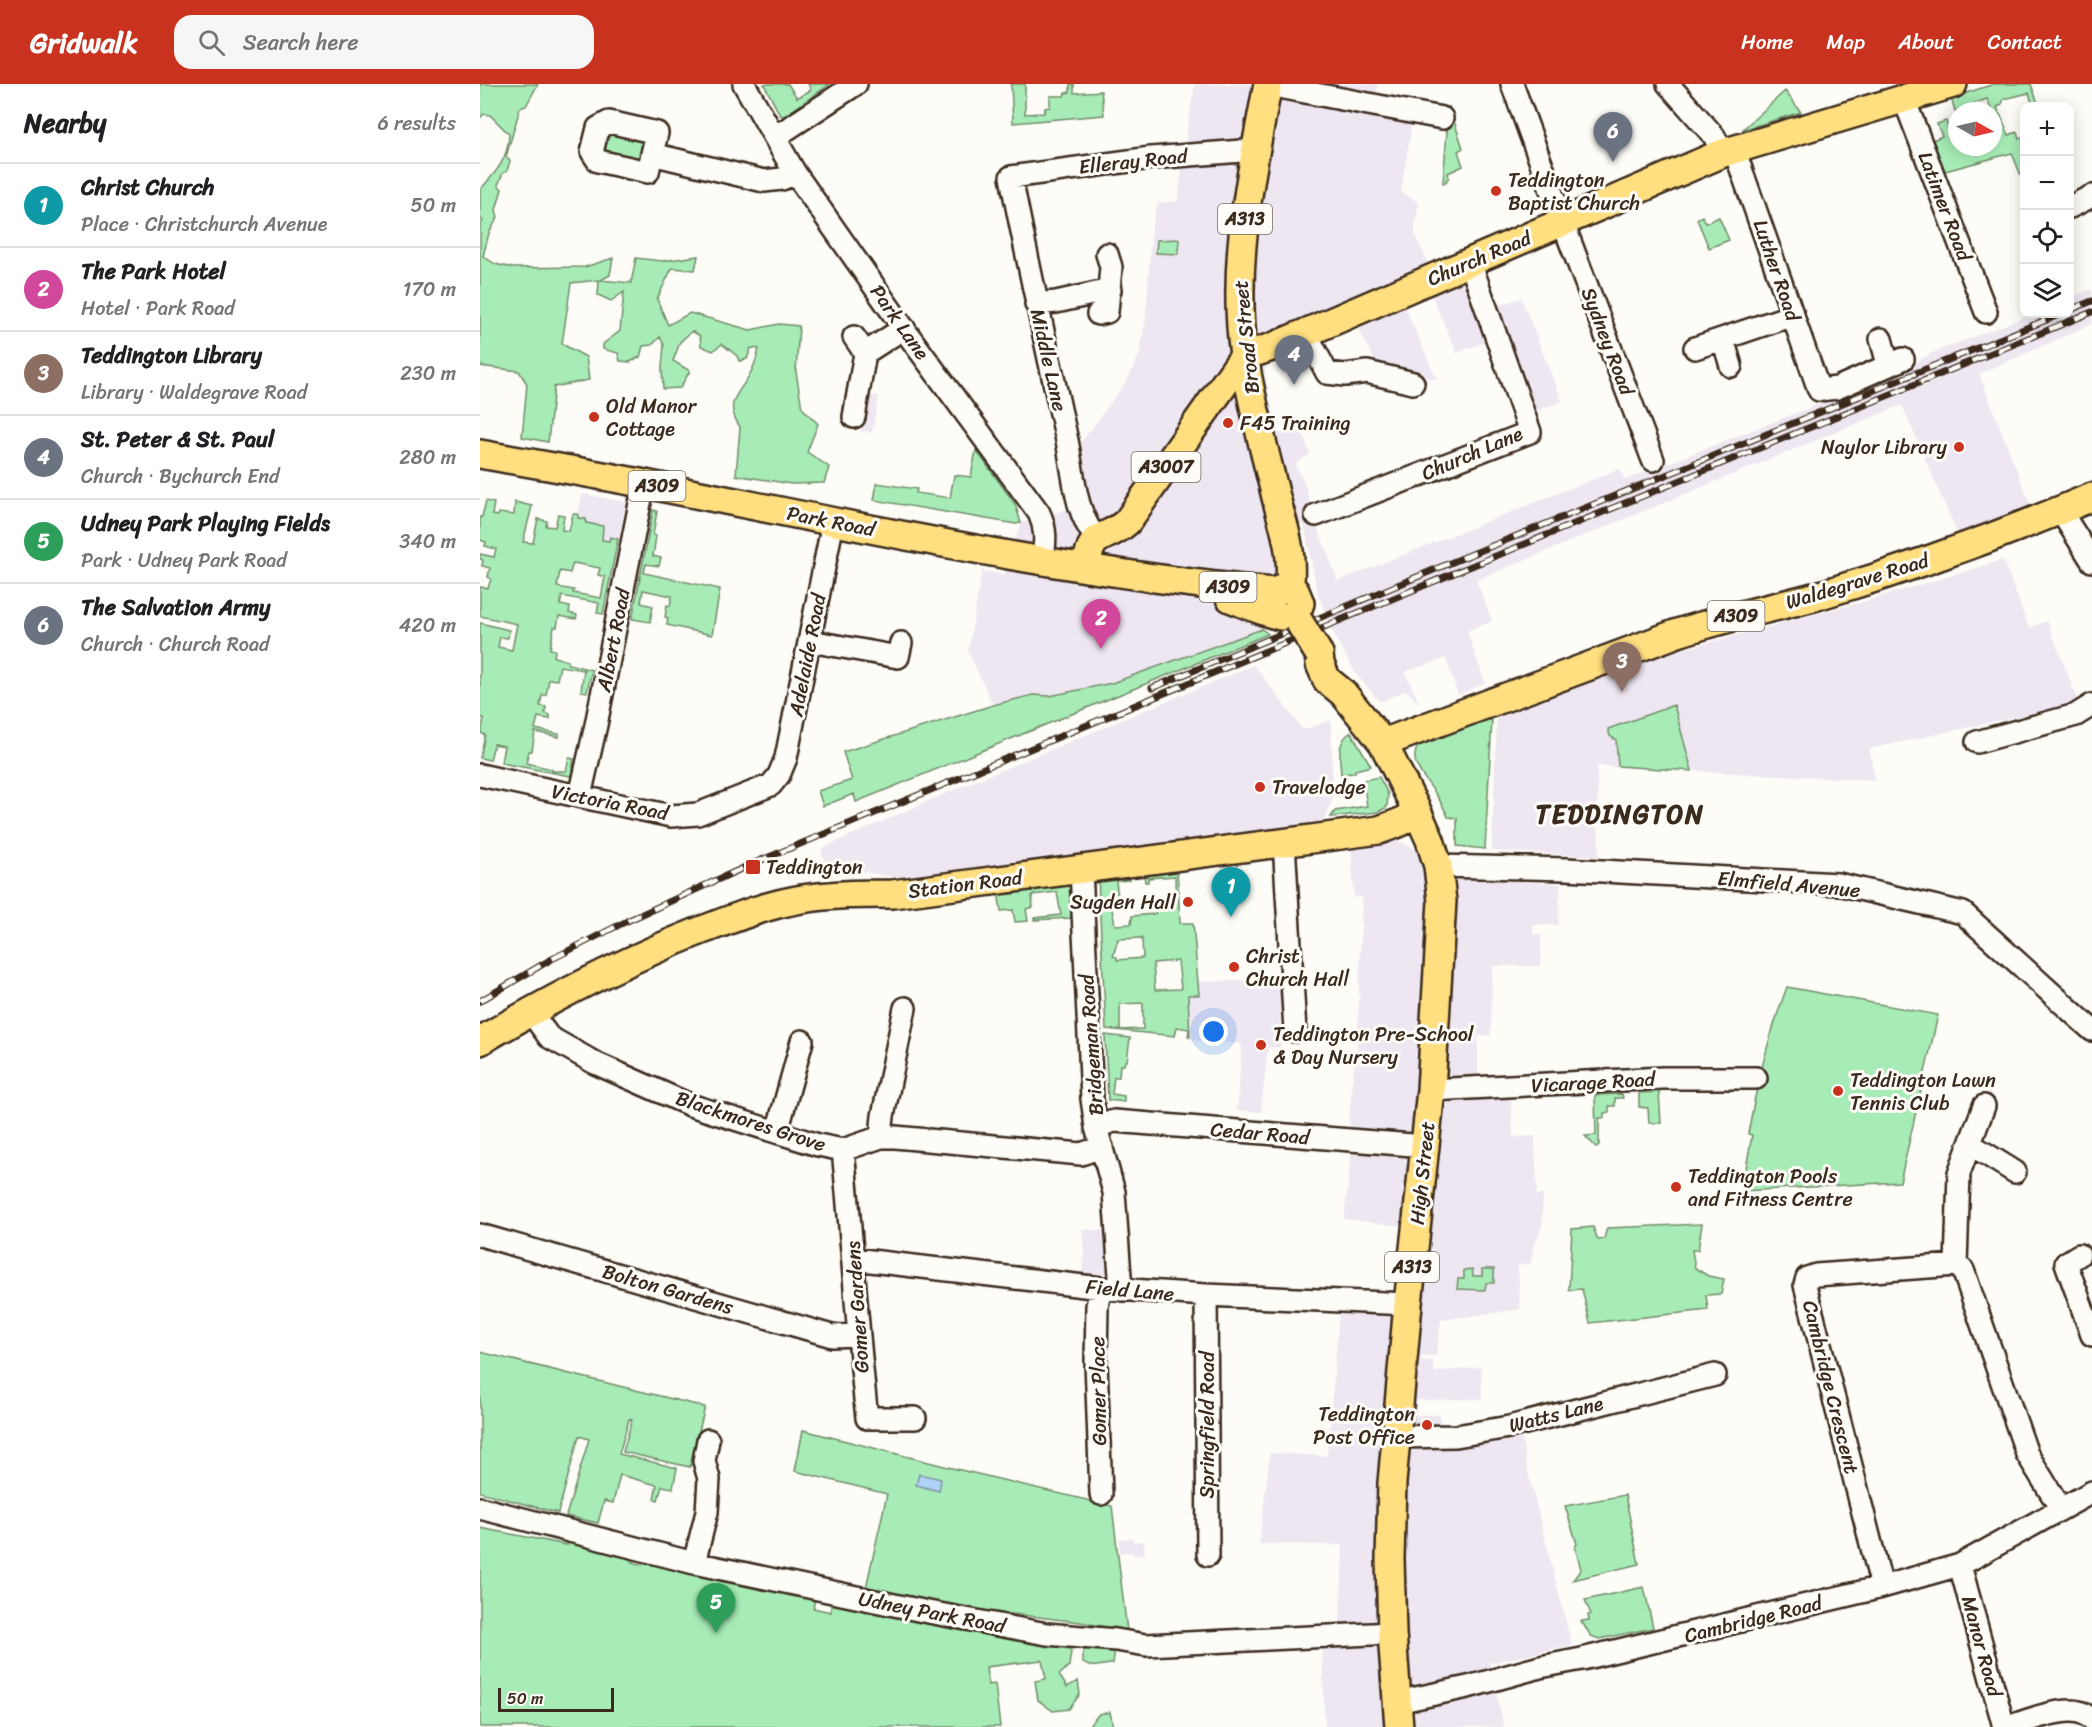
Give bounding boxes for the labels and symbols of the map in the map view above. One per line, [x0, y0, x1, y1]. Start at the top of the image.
north arrow [1948, 102, 2002, 156]
pin: 6 [1594, 112, 1632, 162]
street label: Elleray Road [1077, 138, 1191, 185]
street label: Latimer Road [1908, 146, 1982, 267]
place label: Teddington Baptist Church [1508, 163, 1640, 221]
marker: Teddington Baptist Church [1489, 184, 1503, 198]
road number: A313 [1218, 204, 1272, 234]
street label: Luther Road [1743, 215, 1811, 327]
street label: Church Road [1422, 220, 1538, 296]
street label: Park Lane [861, 277, 939, 368]
street label: Broad Street [1223, 278, 1270, 396]
street label: Sydney Road [1571, 282, 1645, 402]
street label: Middle Lane [1020, 305, 1077, 415]
pin: 4 [1274, 336, 1314, 385]
place label: Old Manor Cottage [606, 389, 698, 447]
place label: F45 Training [1240, 406, 1351, 441]
marker: Old Manor Cottage [587, 410, 601, 424]
marker: F45 Training [1221, 416, 1235, 430]
street label: Church Lane [1416, 416, 1529, 491]
place label: Naylor Library [1821, 430, 1948, 465]
marker: Naylor Library [1952, 440, 1966, 454]
road number: A3007 [1132, 452, 1200, 482]
road number: A309 [628, 471, 686, 501]
street label: Park Road [784, 496, 879, 547]
street label: Waldegrave Road [1781, 543, 1934, 620]
road number: A309 [1200, 572, 1257, 602]
street label: Albert Road [586, 584, 641, 696]
street label: Adelaide Road [778, 589, 837, 720]
pin: 2 [1082, 600, 1120, 649]
road number: A309 [1708, 601, 1764, 631]
pin: 3 [1602, 642, 1642, 692]
place label: Travelodge [1272, 770, 1366, 805]
street label: Victoria Road [549, 774, 673, 831]
marker: Travelodge [1253, 780, 1267, 794]
district label: TEDDINGTON [1536, 791, 1704, 837]
place label: Teddington [766, 850, 863, 885]
marker: Teddington [744, 858, 762, 876]
street label: Station Road [906, 860, 1025, 909]
street label: Elmfield Avenue [1716, 861, 1862, 908]
pin: 1 [1212, 868, 1251, 917]
place label: Sugden Hall [1070, 885, 1177, 920]
marker: Sugden Hall [1181, 895, 1195, 909]
place label: Christ Church Hall [1246, 939, 1349, 997]
marker: Christ Church Hall [1227, 960, 1241, 974]
street label: Bridgeman Road [1069, 972, 1114, 1117]
your location [1199, 1017, 1228, 1046]
place label: Teddington Pre-School & Day Nursery [1273, 1017, 1475, 1075]
marker: Teddington Pre-School & Day Nursery [1254, 1038, 1268, 1052]
street label: Vicarage Road [1530, 1062, 1657, 1103]
place label: Teddington Lawn Tennis Club [1850, 1063, 1996, 1121]
street label: Blackmores Grove [671, 1081, 830, 1162]
marker: Teddington Lawn Tennis Club [1831, 1084, 1845, 1098]
street label: Cedar Road [1209, 1112, 1312, 1155]
street label: High Street [1400, 1119, 1445, 1226]
place label: Teddington Pools and Fitness Centre [1688, 1159, 1853, 1217]
marker: Teddington Pools and Fitness Centre [1669, 1180, 1683, 1194]
street label: Gomer Gardens [835, 1239, 880, 1374]
road number: A313 [1385, 1252, 1439, 1282]
street label: Bolton Gardens [598, 1254, 738, 1325]
street label: Field Lane [1084, 1269, 1176, 1312]
street label: Cambridge Crescent [1792, 1297, 1869, 1478]
street label: Gomer Place [1080, 1336, 1117, 1446]
street label: Springfield Road [1190, 1350, 1225, 1498]
street label: Watts Lane [1505, 1386, 1607, 1443]
place label: Teddington Post Office [1313, 1397, 1415, 1455]
marker: Teddington Post Office [1420, 1418, 1434, 1432]
street label: Udney Park Road [855, 1581, 1010, 1644]
pin: 5 [696, 1584, 736, 1633]
street label: Cambridge Road [1681, 1585, 1827, 1653]
street label: Manor Road [1951, 1592, 2012, 1702]
scale bar [498, 1685, 614, 1712]

